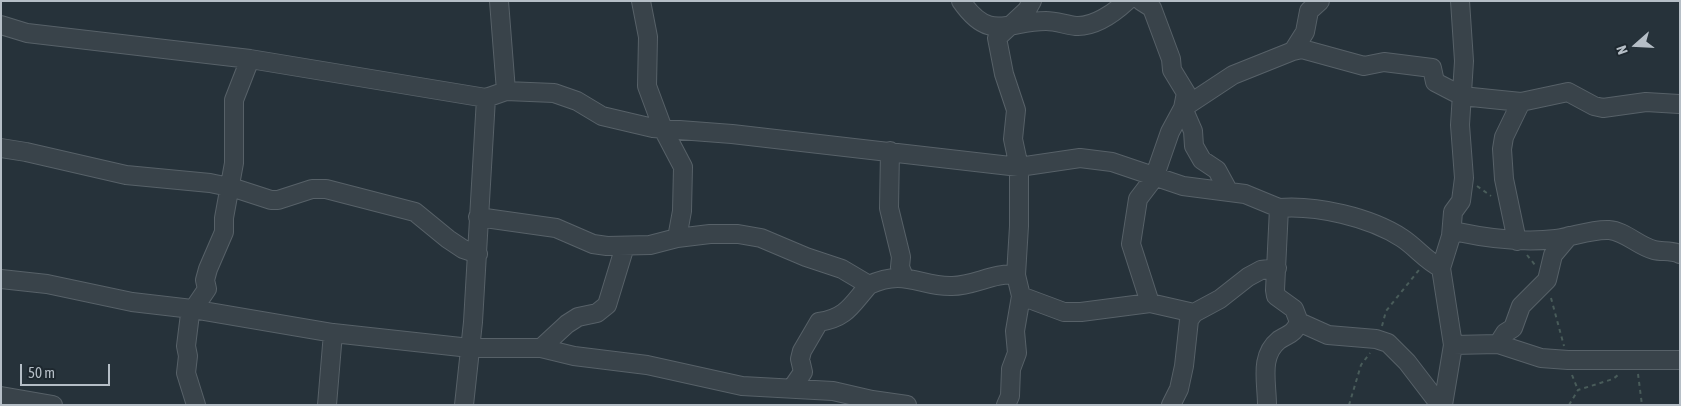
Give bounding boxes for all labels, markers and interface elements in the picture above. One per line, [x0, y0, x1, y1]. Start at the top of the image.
north arrow [1611, 20, 1661, 70]
text: N [1613, 43, 1631, 56]
scale bar [22, 354, 112, 386]
text: 50 m [28, 364, 55, 381]

